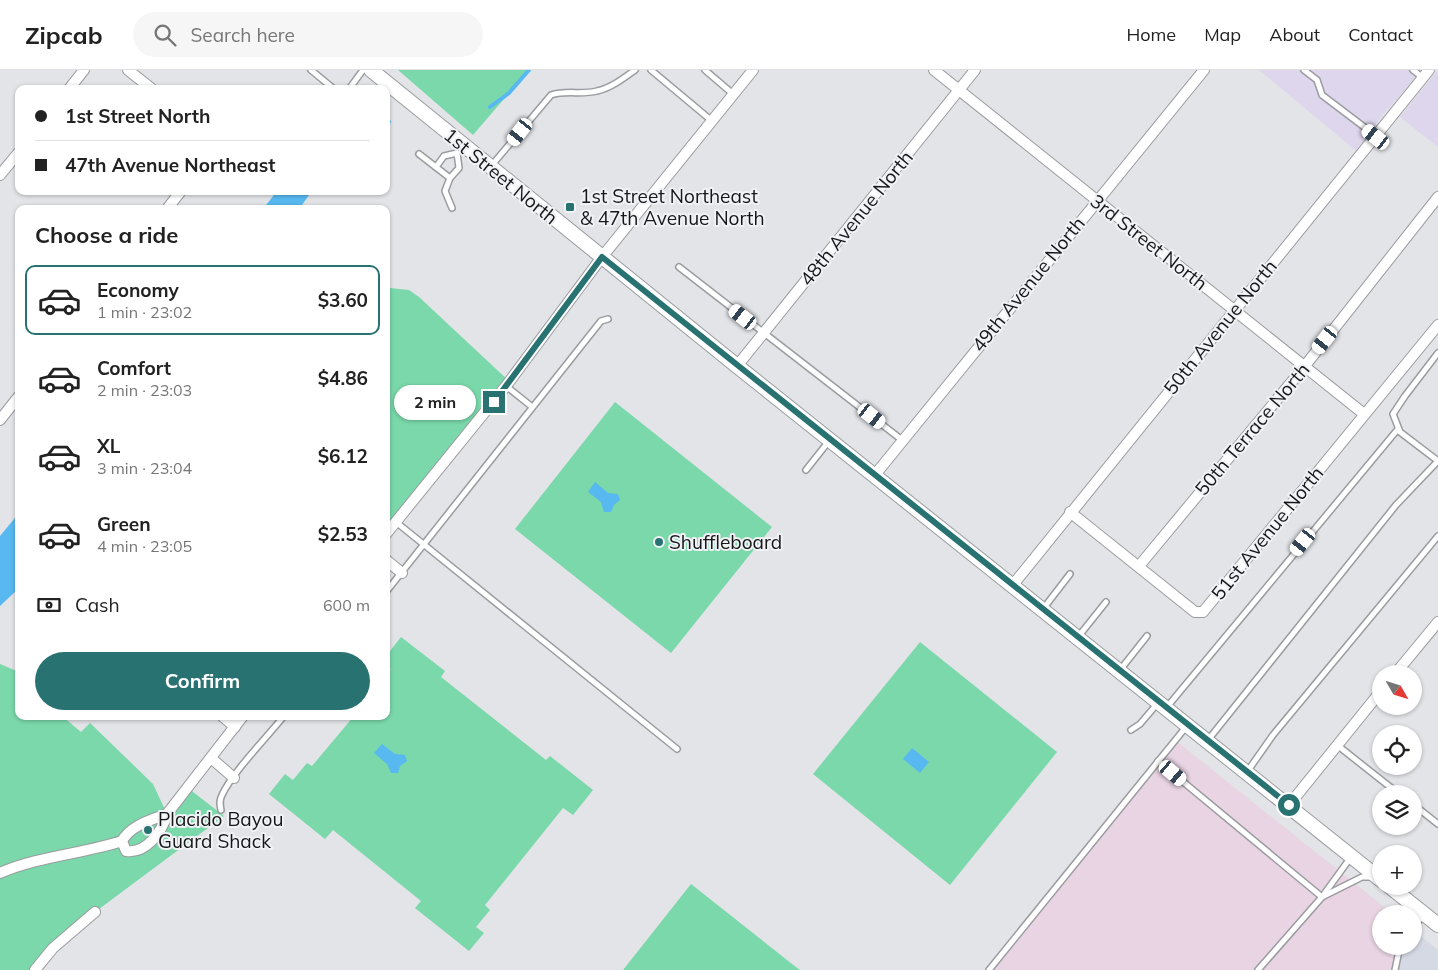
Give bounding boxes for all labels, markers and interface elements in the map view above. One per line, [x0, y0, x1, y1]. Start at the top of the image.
search box [133, 12, 483, 57]
text: Zipcab [25, 20, 103, 50]
icon: search [151, 21, 179, 49]
text: Search here [191, 23, 295, 47]
text: Home [1126, 23, 1176, 46]
text: Map [1204, 23, 1241, 46]
text: About [1269, 23, 1320, 46]
text: Contact [1348, 23, 1413, 46]
text: 1st Street North [65, 104, 210, 128]
car [504, 116, 535, 148]
car [1359, 122, 1392, 152]
street label: 1st Street North [439, 123, 563, 229]
street label: 48th Avenue North [794, 146, 918, 290]
text: 47th Avenue Northeast [65, 153, 275, 177]
place label: 1st Street Northeast & 47th Avenue North [580, 184, 765, 230]
street label: 3rd Street North [1086, 189, 1212, 295]
marker: 1st Street Northeast & 47th Avenue North [564, 201, 576, 213]
street label: 49th Avenue North [966, 212, 1090, 356]
text: Choose a ride [35, 221, 178, 249]
street label: 50th Avenue North [1158, 255, 1282, 399]
icon: car [37, 278, 82, 323]
text: Economy [97, 278, 179, 302]
text: $3.60 [318, 288, 368, 312]
text: 1 min · 23:02 [97, 302, 192, 322]
car [726, 302, 759, 332]
car [1309, 324, 1340, 356]
icon: car [37, 356, 82, 401]
text: Comfort [97, 356, 171, 380]
street label: 50th Terrace North [1190, 358, 1314, 500]
text: $4.86 [318, 366, 368, 390]
text: 2 min · 23:03 [97, 380, 192, 400]
callout: 2 min [394, 384, 476, 420]
route end [483, 391, 505, 413]
text: 2 min [414, 392, 456, 412]
car [855, 401, 888, 431]
icon: car [37, 434, 82, 479]
text: XL [97, 434, 120, 458]
text: $6.12 [318, 444, 368, 468]
text: 3 min · 23:04 [97, 458, 192, 478]
street label: 51st Avenue North [1206, 461, 1328, 605]
icon: car [37, 512, 82, 557]
text: Green [97, 512, 151, 536]
text: $2.53 [318, 522, 368, 546]
car [1287, 526, 1318, 558]
place label: Shuffleboard [669, 530, 782, 554]
text: 4 min · 23:05 [97, 536, 192, 556]
marker: Shuffleboard [653, 536, 665, 548]
icon: cash [35, 591, 63, 619]
text: Cash [75, 593, 120, 617]
text: 600 m [323, 595, 370, 615]
button: Confirm [35, 652, 370, 710]
north arrow [1372, 665, 1422, 715]
map controls [1372, 665, 1422, 955]
button: locate [1372, 725, 1422, 775]
car [1156, 758, 1189, 788]
button: layers [1372, 785, 1422, 835]
route start [1278, 794, 1300, 816]
place label: Placido Bayou Guard Shack [158, 807, 283, 853]
marker: Placido Bayou Guard Shack [142, 824, 154, 836]
button: + [1372, 845, 1422, 895]
button: − [1372, 905, 1422, 955]

